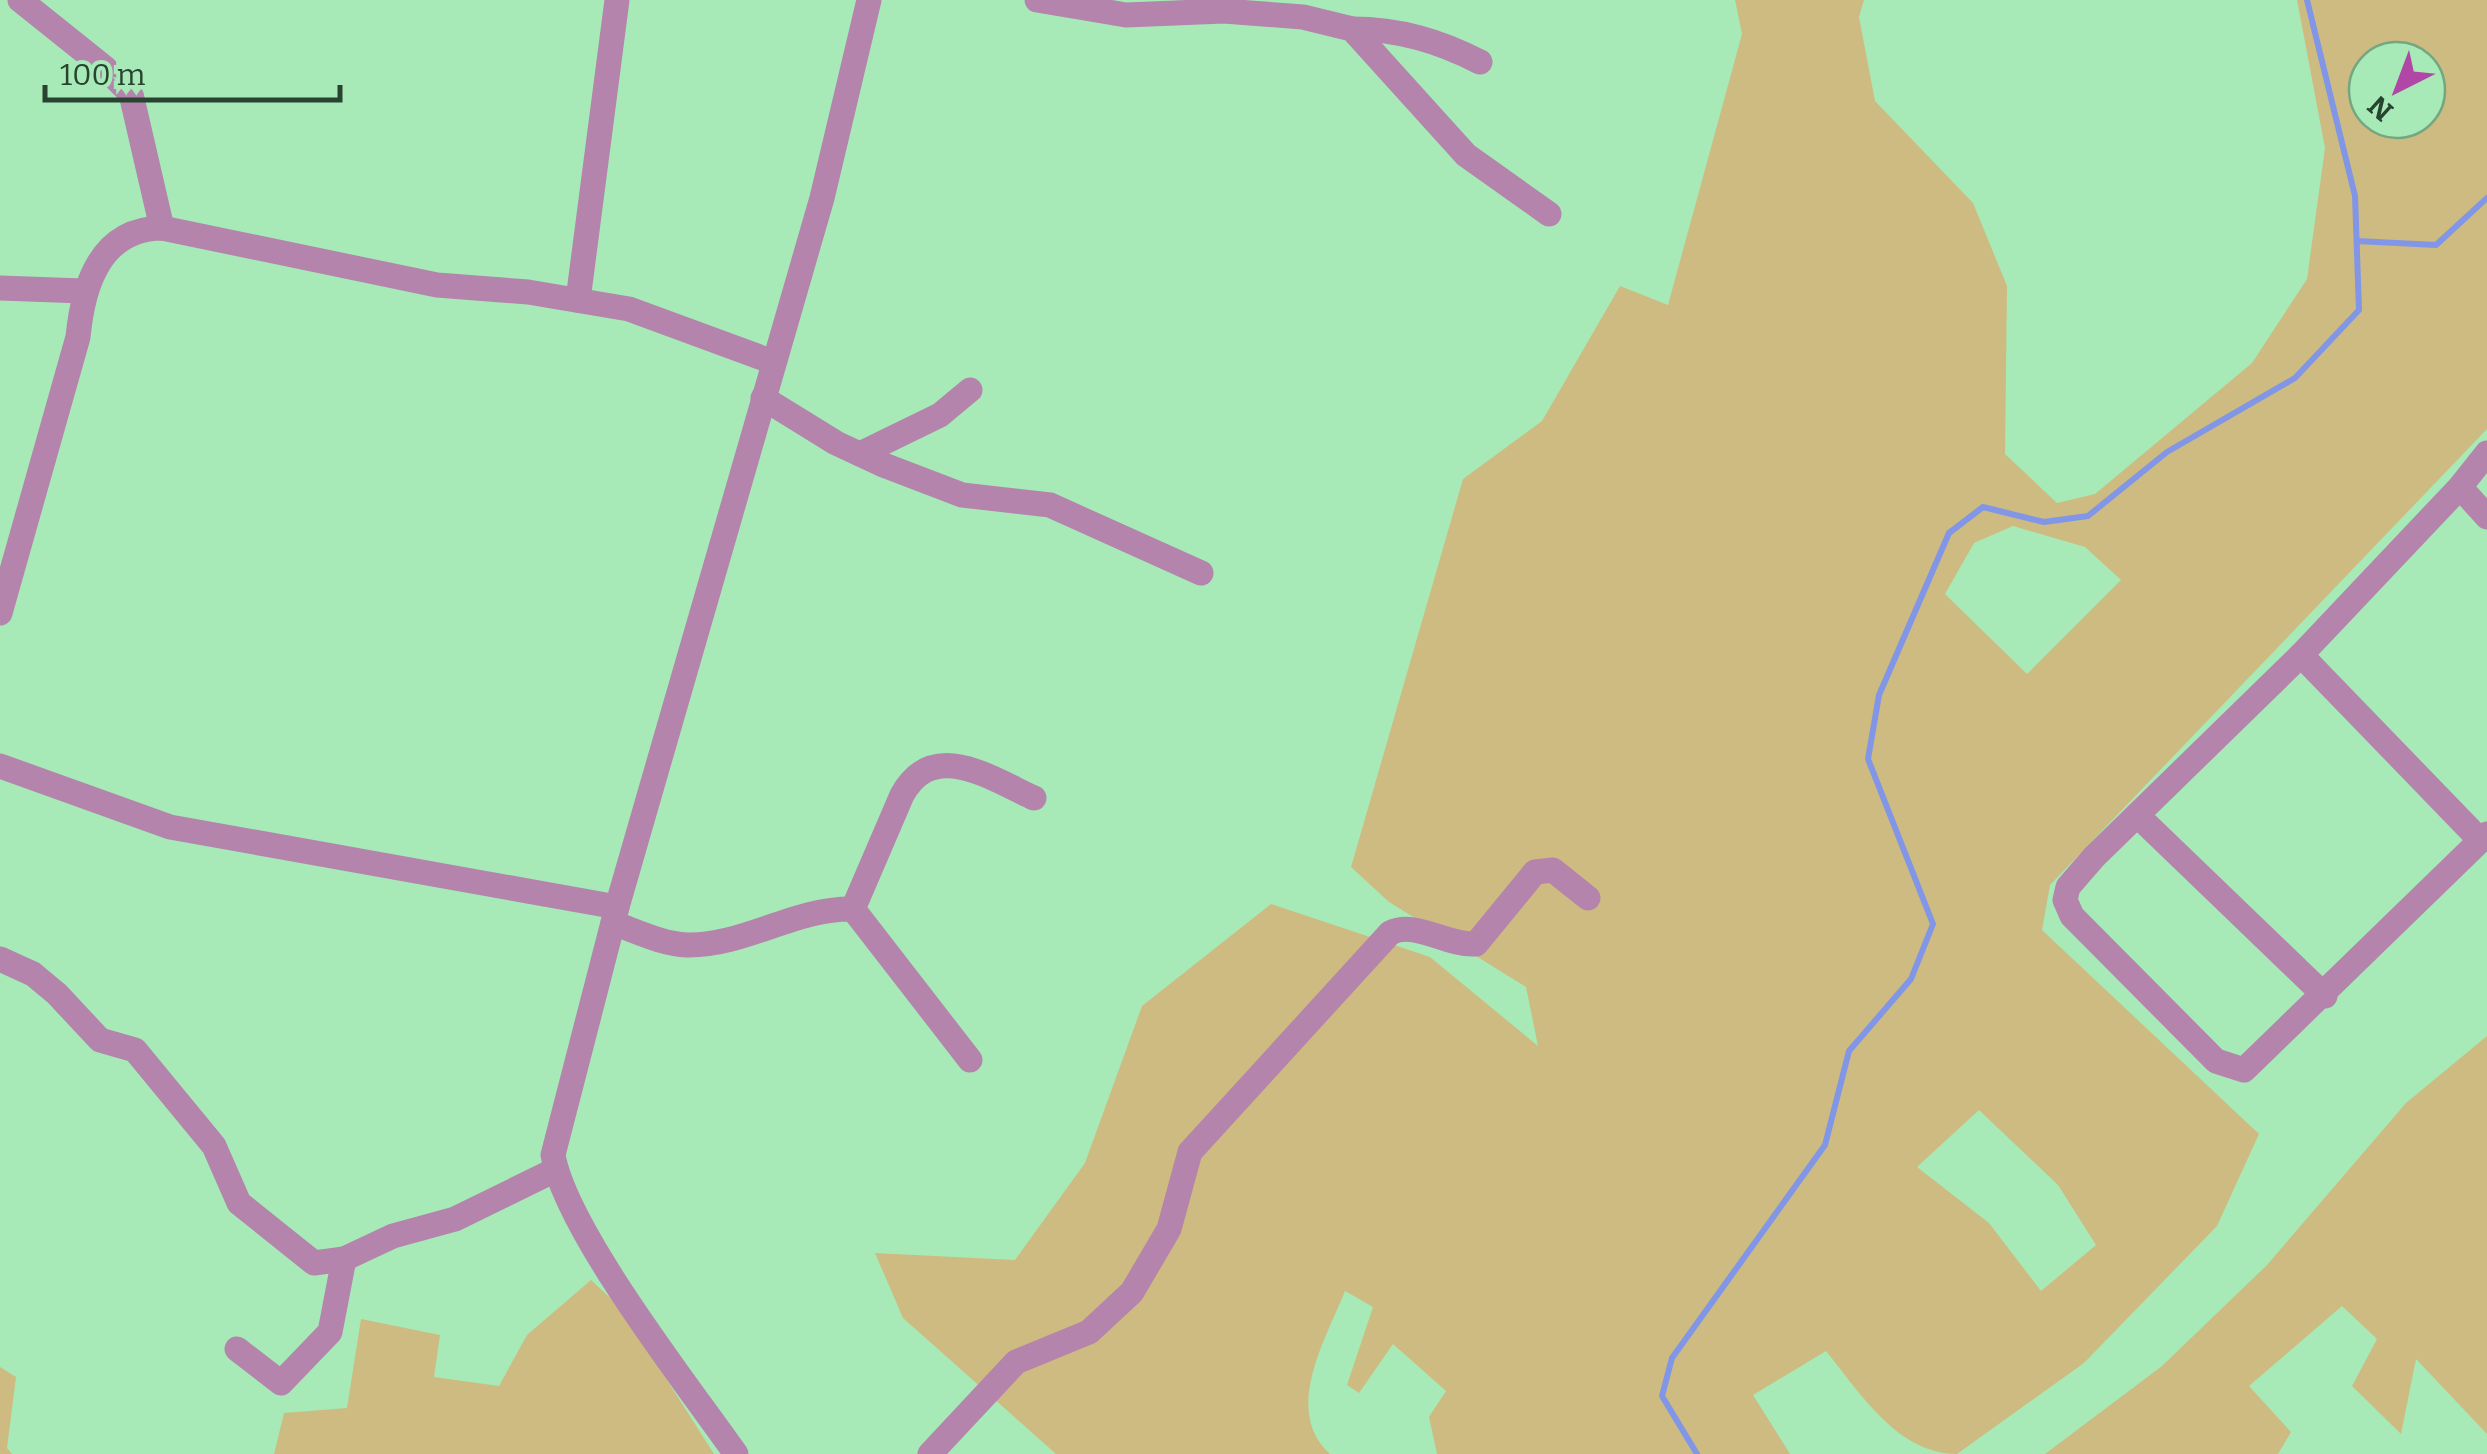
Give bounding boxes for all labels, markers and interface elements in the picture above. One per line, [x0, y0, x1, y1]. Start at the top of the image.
scale bar [45, 40, 340, 102]
north arrow [2347, 40, 2447, 140]
text: 100 m [60, 57, 146, 93]
text: N [2362, 89, 2400, 128]

